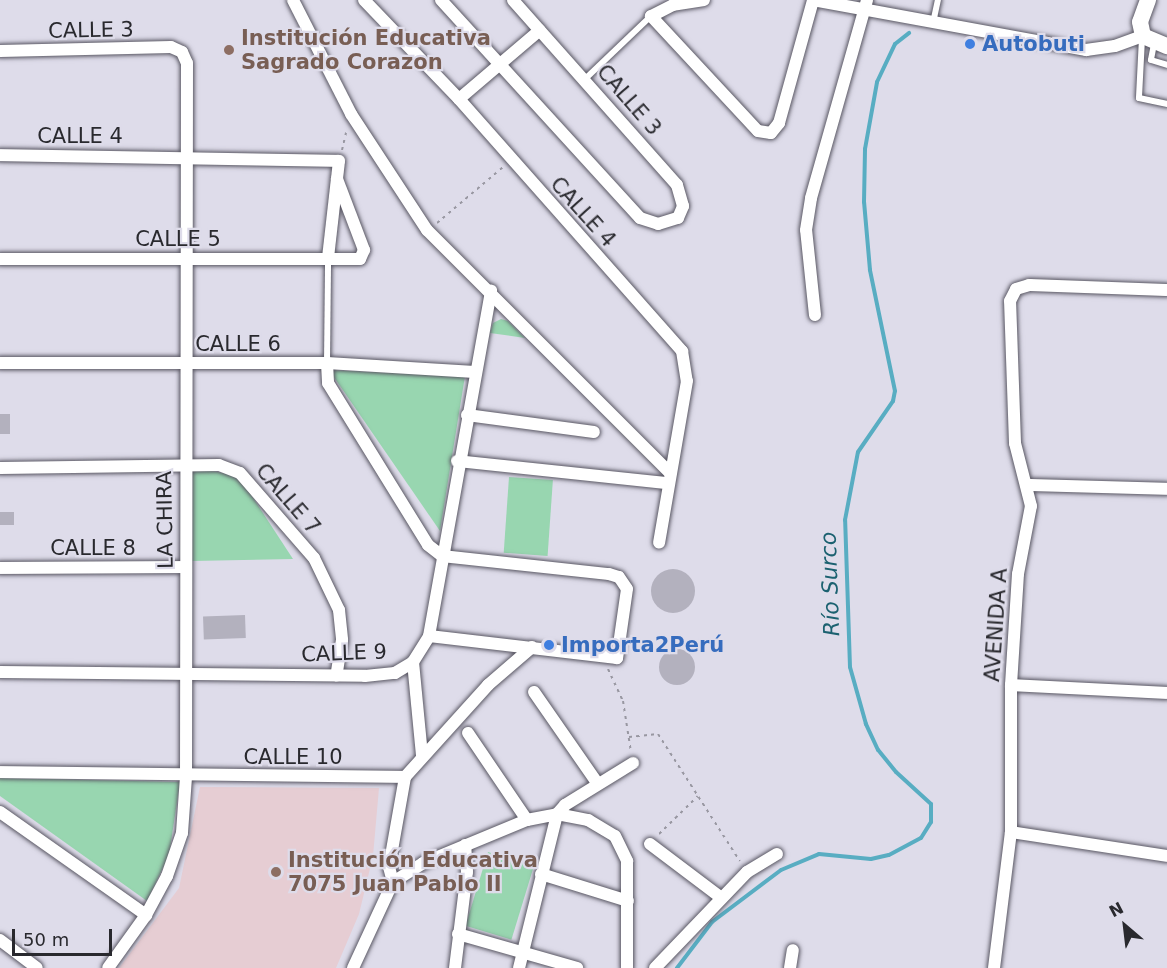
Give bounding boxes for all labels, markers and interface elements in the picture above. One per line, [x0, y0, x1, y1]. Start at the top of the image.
street label: CALLE 3 [48, 17, 134, 43]
place label: Institución Educativa Sagrado Corazon [241, 25, 491, 75]
place label: Autobuti [982, 31, 1085, 57]
marker: Autobuti [963, 37, 977, 51]
marker: Institución Educativa Sagrado Corazon [222, 43, 236, 57]
street label: CALLE 3 [591, 59, 667, 141]
street label: CALLE 4 [37, 123, 123, 149]
street label: CALLE 4 [545, 172, 621, 252]
street label: CALLE 5 [135, 226, 221, 252]
street label: CALLE 6 [195, 331, 281, 357]
street label: CALLE 7 [250, 458, 326, 540]
street label: LA CHIRA [152, 471, 178, 569]
water label: Río Surco [815, 531, 845, 637]
street label: CALLE 8 [50, 535, 136, 561]
street label: AVENIDA A [979, 567, 1013, 683]
place label: Importa2Perú [561, 632, 724, 658]
marker: Importa2Perú [542, 638, 556, 652]
street label: CALLE 9 [301, 639, 387, 667]
street label: CALLE 10 [243, 744, 343, 770]
place label: Institución Educativa 7075 Juan Pablo II [288, 847, 538, 897]
marker: Institución Educativa 7075 Juan Pablo II [269, 865, 283, 879]
north arrow [1095, 896, 1155, 956]
text: N [1106, 898, 1127, 921]
scale bar [15, 917, 116, 955]
text: 50 m [23, 929, 69, 950]

